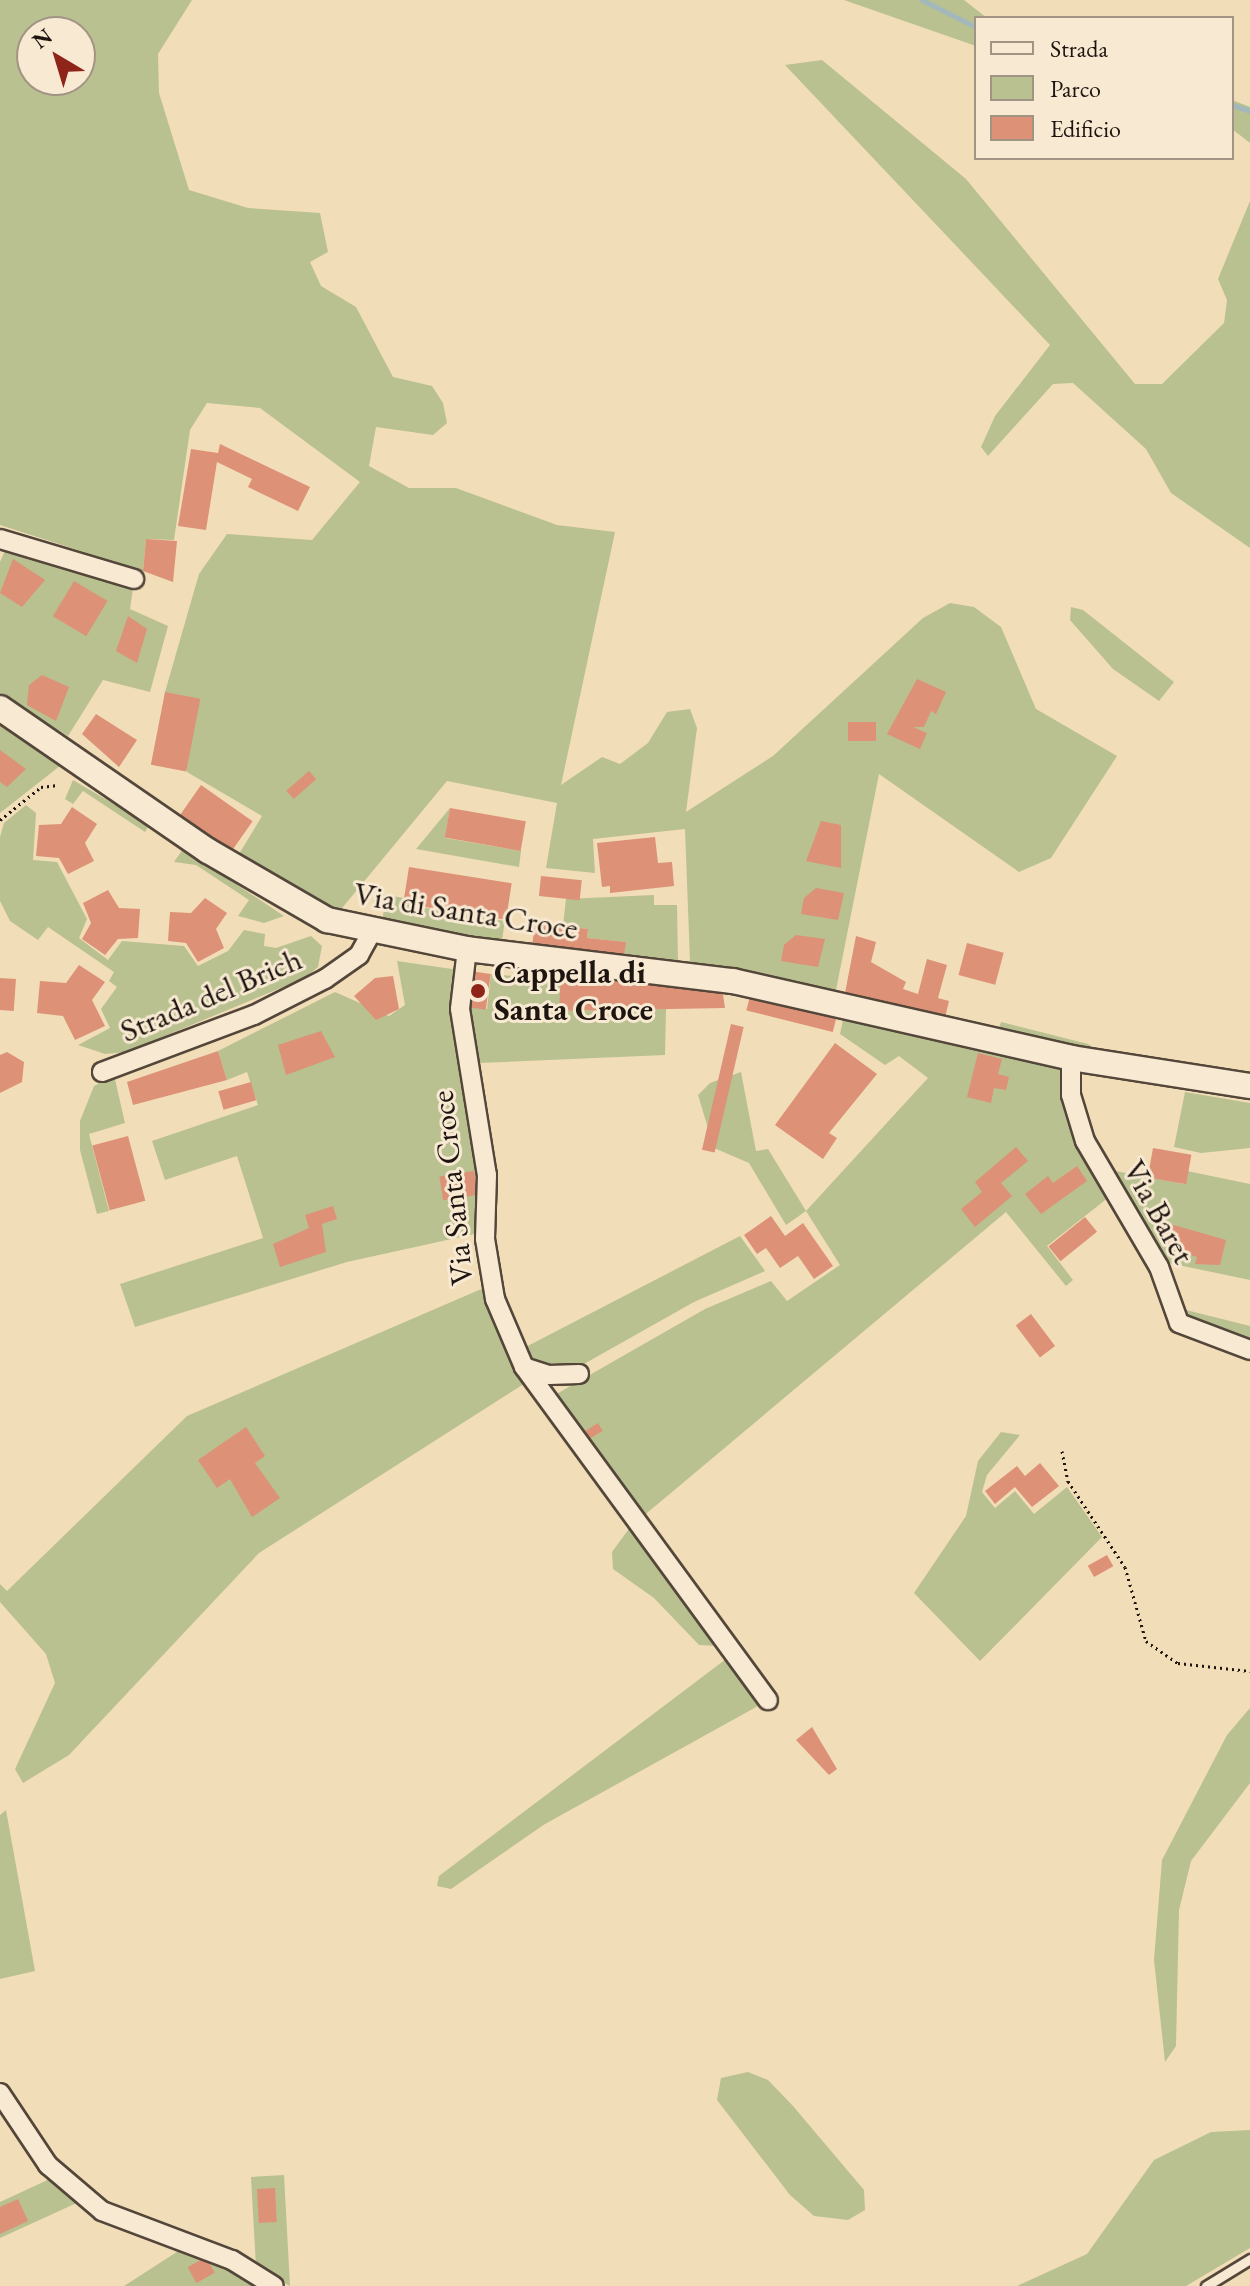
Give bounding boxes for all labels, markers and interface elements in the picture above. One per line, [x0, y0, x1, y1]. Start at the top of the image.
north arrow [16, 16, 96, 96]
legend [974, 16, 1234, 160]
text: N [26, 21, 58, 55]
text: Strada [1050, 33, 1108, 64]
text: Parco [1050, 73, 1101, 104]
text: Edificio [1050, 113, 1121, 144]
street label: Via di Santa Croce [351, 874, 581, 948]
street label: Strada del Brich [115, 940, 307, 1050]
place label: Cappella di Santa Croce [494, 954, 653, 1029]
marker: Cappella di Santa Croce [469, 982, 487, 1000]
street label: Via Santa Croce [423, 1089, 481, 1287]
street label: Via Baret [1115, 1153, 1203, 1271]

